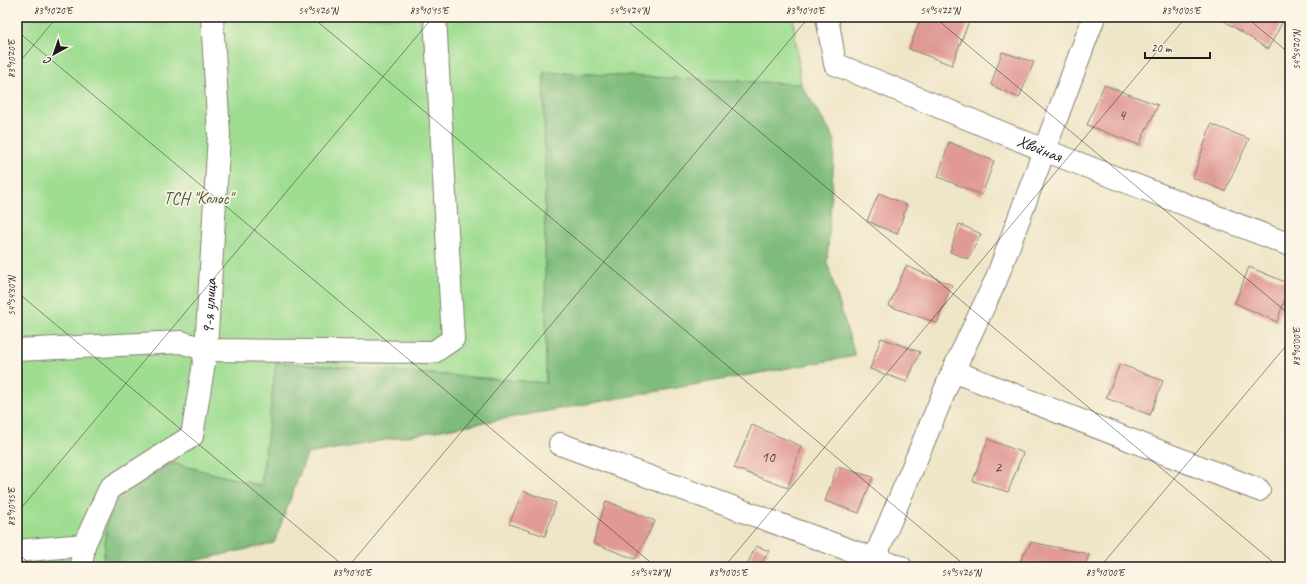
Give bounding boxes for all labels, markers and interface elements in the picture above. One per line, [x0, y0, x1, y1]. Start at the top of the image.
text: 83°10'20"E [34, 4, 74, 17]
text: 54°54'26"N [298, 4, 340, 17]
text: 83°10'15"E [410, 4, 450, 17]
text: 54°54'24"N [609, 4, 651, 17]
text: 83°10'10"E [786, 4, 826, 17]
text: 54°54'22"N [920, 4, 962, 17]
text: 83°10'05"E [1162, 4, 1202, 17]
text: 54°54'20"N [1290, 28, 1303, 70]
north arrow [34, 34, 74, 74]
scale bar [1145, 34, 1210, 60]
text: 83°10'20"E [5, 38, 18, 78]
text: 20 m [1151, 40, 1173, 56]
text: С [40, 54, 54, 69]
house number: 4 [1119, 106, 1127, 125]
street label: Хвойная [1014, 130, 1067, 167]
park label: ТСН "Колос" [164, 188, 236, 209]
text: 54°54'30"N [5, 274, 18, 316]
street label: 9-я улица [197, 276, 221, 334]
text: 83°10'00"E [1290, 326, 1303, 366]
house number: 10 [761, 448, 776, 467]
house number: 2 [995, 458, 1003, 477]
text: 83°10'15"E [5, 486, 18, 526]
text: 83°10'10"E [333, 566, 373, 579]
text: 54°54'28"N [630, 566, 672, 579]
text: 83°10'05"E [709, 566, 749, 579]
text: 54°54'26"N [941, 566, 983, 579]
text: 83°10'00"E [1086, 566, 1126, 579]

